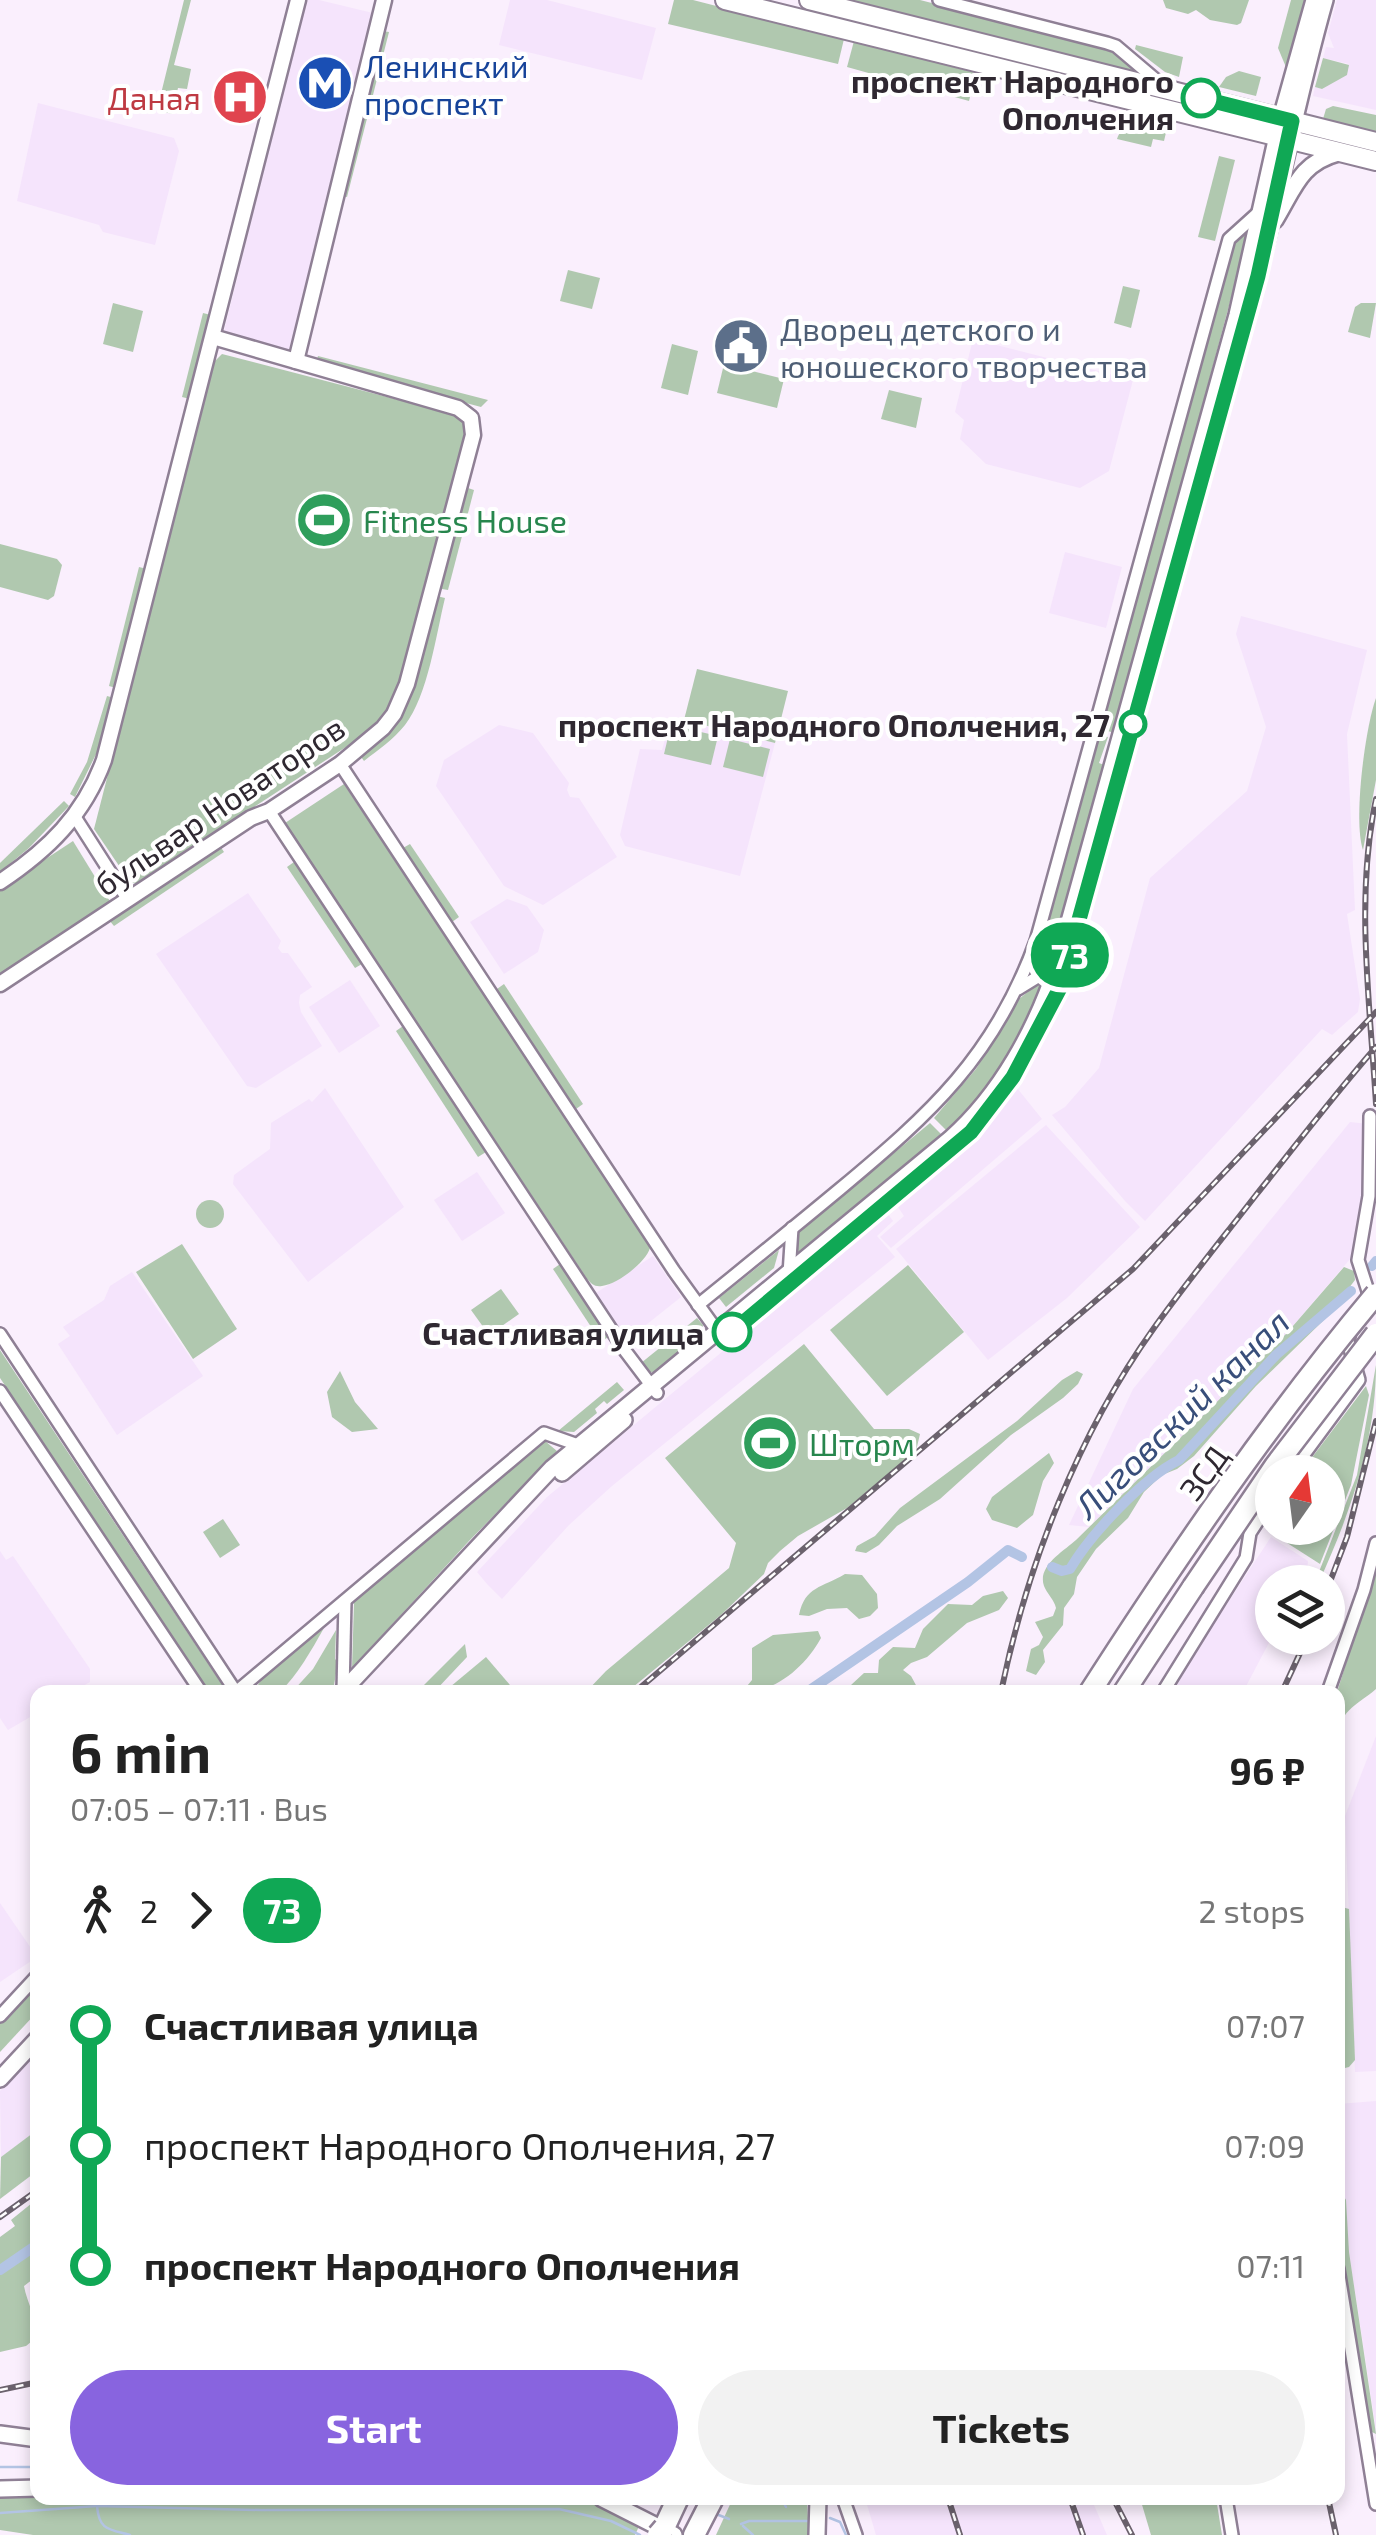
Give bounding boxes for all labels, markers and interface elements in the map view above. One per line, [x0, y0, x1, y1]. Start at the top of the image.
place label: Ленинский проспект [364, 46, 529, 121]
metro station icon: Ленинский проспект [295, 53, 355, 113]
place label: проспект Народного Ополчения [851, 61, 1174, 136]
hospital icon: Даная [210, 67, 270, 127]
place label: Даная [107, 78, 201, 116]
marker: проспект Народного Ополчения [1182, 79, 1220, 117]
place label: Дворец детского и юношеского творчества [780, 309, 1148, 384]
public building icon: Дворец детского и юношеского творчества [711, 316, 771, 376]
sports icon: Fitness House [294, 490, 354, 550]
place label: Fitness House [363, 501, 567, 539]
place label: проспект Народного Ополчения, 27 [558, 705, 1110, 743]
street label: бульвар Новаторов [87, 707, 352, 904]
marker: проспект Народного Ополчения, 27 [1120, 711, 1146, 737]
line badge: 73 [1025, 922, 1115, 988]
text: 73 [1051, 934, 1089, 976]
water label: Лиговский канал [1064, 1300, 1297, 1527]
place label: Счастливая улица [422, 1313, 704, 1352]
marker: Счастливая улица [713, 1313, 751, 1351]
sports icon: Шторм [740, 1413, 800, 1473]
place label: Шторм [809, 1424, 915, 1462]
street label: ЗСД [1171, 1437, 1235, 1507]
north arrow [1255, 1455, 1345, 1545]
map controls [1255, 1455, 1345, 1655]
button: layers [1255, 1565, 1345, 1655]
text: 6 min [70, 1718, 211, 1784]
text: 96 ₽ [1229, 1747, 1305, 1793]
text: 07:05 – 07:11 · Bus [70, 1789, 328, 1827]
icon: walk [70, 1883, 125, 1938]
icon: forward [173, 1883, 228, 1938]
text: 73 [263, 1889, 301, 1931]
text: 2 [140, 1891, 158, 1929]
text: 2 stops [1198, 1891, 1305, 1929]
text: Счастливая улица [144, 2002, 479, 2048]
text: 07:07 [1226, 2006, 1305, 2044]
text: проспект Народного Ополчения, 27 [144, 2122, 775, 2168]
text: 07:09 [1224, 2126, 1305, 2164]
text: проспект Народного Ополчения [144, 2242, 740, 2288]
text: 07:11 [1236, 2246, 1305, 2284]
button: Start [70, 2370, 678, 2485]
button: Tickets [698, 2370, 1305, 2485]

